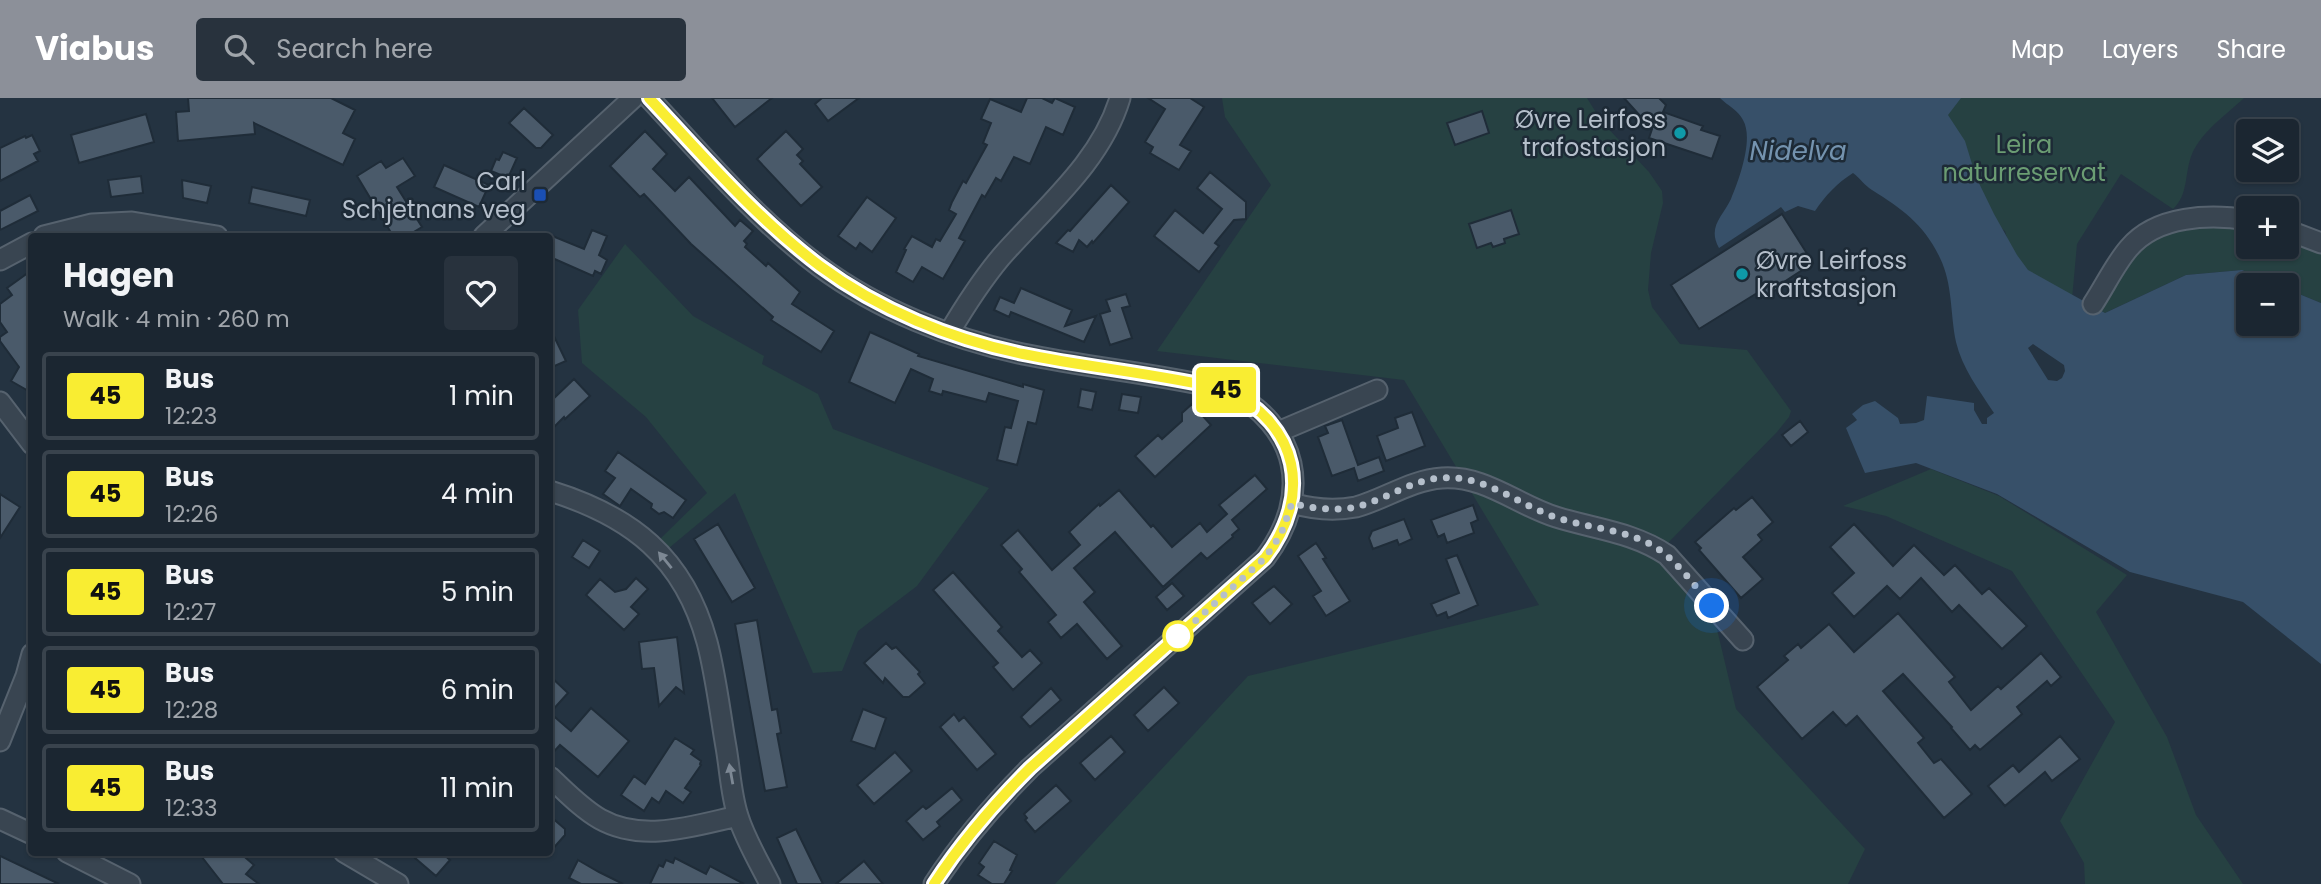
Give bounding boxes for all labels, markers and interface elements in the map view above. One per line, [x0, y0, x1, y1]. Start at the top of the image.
search box [196, 18, 686, 81]
text: Viabus [35, 25, 154, 72]
icon: search [220, 30, 258, 68]
text: Search here [276, 31, 433, 67]
text: Map [2011, 33, 2064, 66]
text: Layers [2102, 33, 2178, 66]
text: Share [2216, 33, 2286, 66]
place label: Øvre Leirfoss trafostasjon [1515, 103, 1666, 164]
map controls [2236, 119, 2299, 336]
button: layers [2236, 119, 2299, 182]
marker: Øvre Leirfoss trafostasjon [1672, 125, 1688, 141]
park label: Leira naturreservat [1942, 128, 2106, 189]
water label: Nidelva [1750, 133, 1846, 169]
place label: Carl Schjetnans veg [342, 165, 526, 226]
marker: Carl Schjetnans veg [532, 187, 548, 203]
button: + [2236, 196, 2299, 259]
place label: Øvre Leirfoss kraftstasjon [1756, 244, 1907, 305]
text: Hagen [63, 252, 175, 299]
button: heart [444, 256, 518, 330]
marker: Øvre Leirfoss kraftstasjon [1734, 266, 1750, 282]
button: − [2236, 273, 2299, 336]
text: Walk · 4 min · 260 m [63, 303, 290, 335]
text: Bus [165, 361, 214, 397]
line badge: 45 [1194, 367, 1258, 413]
text: 45 [1210, 373, 1242, 406]
text: 1 min [449, 378, 514, 414]
text: 45 [90, 379, 121, 412]
text: 12:23 [165, 400, 217, 432]
text: Bus [165, 459, 214, 495]
text: 4 min [441, 476, 514, 512]
text: 45 [90, 477, 121, 510]
text: 12:26 [165, 498, 218, 530]
one-way arrow [658, 551, 673, 569]
text: Bus [165, 557, 214, 593]
text: 5 min [441, 574, 514, 610]
text: 45 [90, 575, 121, 608]
your location [1694, 588, 1729, 623]
text: 12:27 [165, 596, 216, 628]
unlabelled marker [1163, 621, 1193, 651]
text: Bus [165, 655, 214, 691]
text: 6 min [441, 672, 514, 708]
text: 45 [90, 673, 121, 706]
text: 12:28 [165, 694, 218, 726]
text: Bus [165, 753, 214, 789]
one-way arrow [725, 763, 736, 785]
text: 11 min [441, 770, 514, 806]
text: 45 [90, 771, 121, 804]
text: 12:33 [165, 792, 218, 824]

